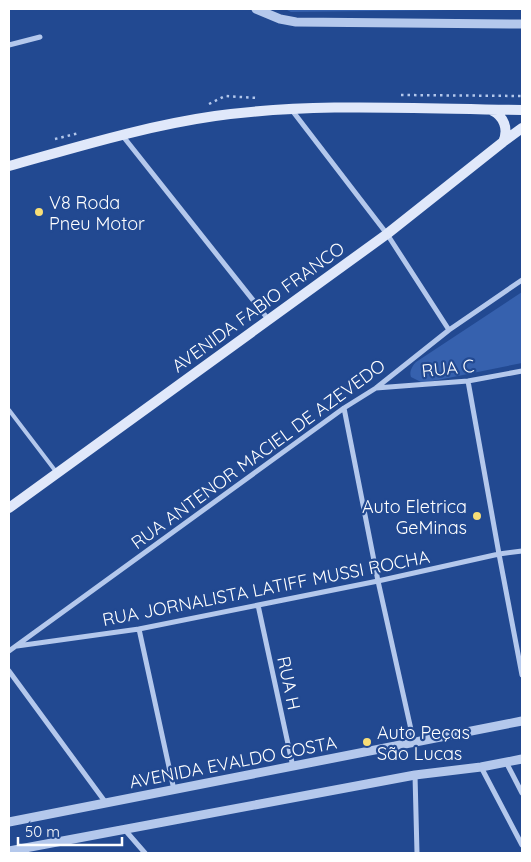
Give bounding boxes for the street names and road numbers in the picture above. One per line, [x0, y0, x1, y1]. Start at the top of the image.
street label: AVENIDA FABIO FRANCO [167, 237, 349, 377]
street label: RUA ANTENOR MACIEL DE AZEVEDO [126, 354, 390, 554]
street label: RUA C [420, 354, 476, 382]
street label: RUA JORNALISTA LATIFF MUSSI ROCHA [100, 545, 432, 631]
street label: RUA H [272, 654, 306, 712]
street label: AVENIDA EVALDO COSTA [127, 731, 339, 793]

